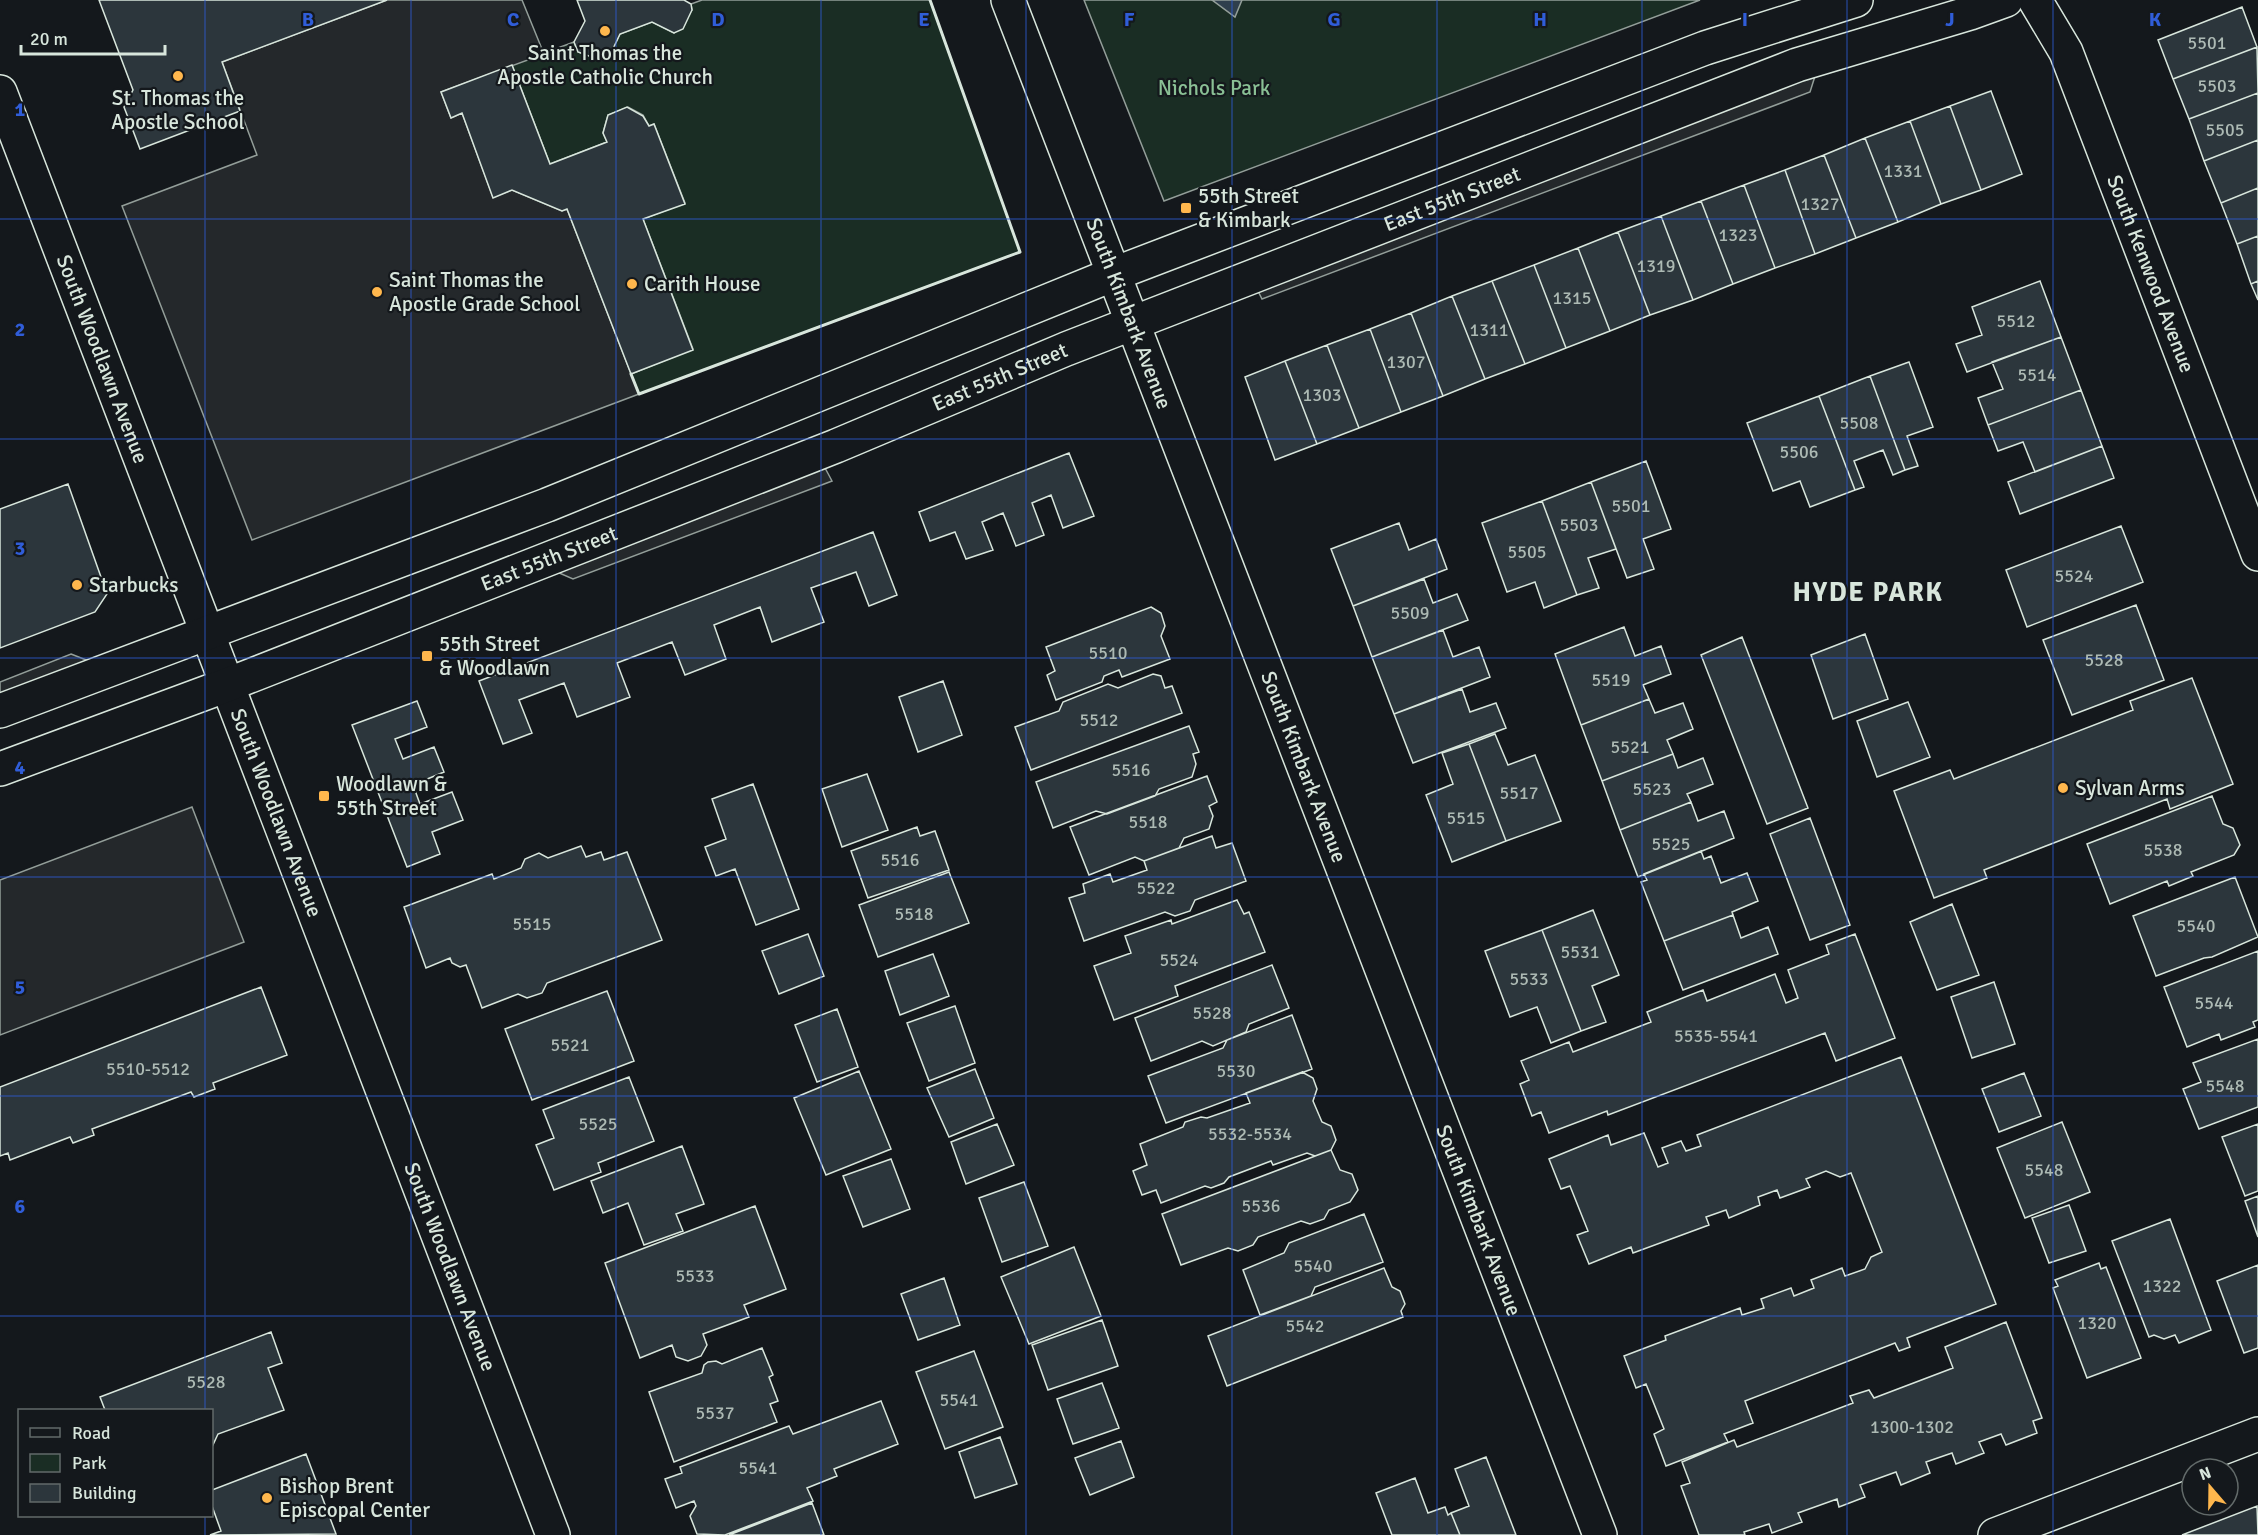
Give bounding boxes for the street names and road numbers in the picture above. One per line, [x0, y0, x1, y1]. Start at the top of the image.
street label: East 55th Street [1380, 161, 1524, 237]
street label: South Kenwood Avenue [2101, 171, 2200, 376]
street label: South Kimbark Avenue [1080, 214, 1178, 413]
street label: South Woodlawn Avenue [51, 251, 154, 467]
street label: East 55th Street [928, 337, 1071, 417]
street label: East 55th Street [477, 520, 621, 597]
street label: South Kimbark Avenue [1255, 668, 1352, 866]
street label: South Woodlawn Avenue [225, 705, 328, 921]
street label: South Kimbark Avenue [1430, 1121, 1527, 1320]
street label: South Woodlawn Avenue [398, 1159, 502, 1375]

